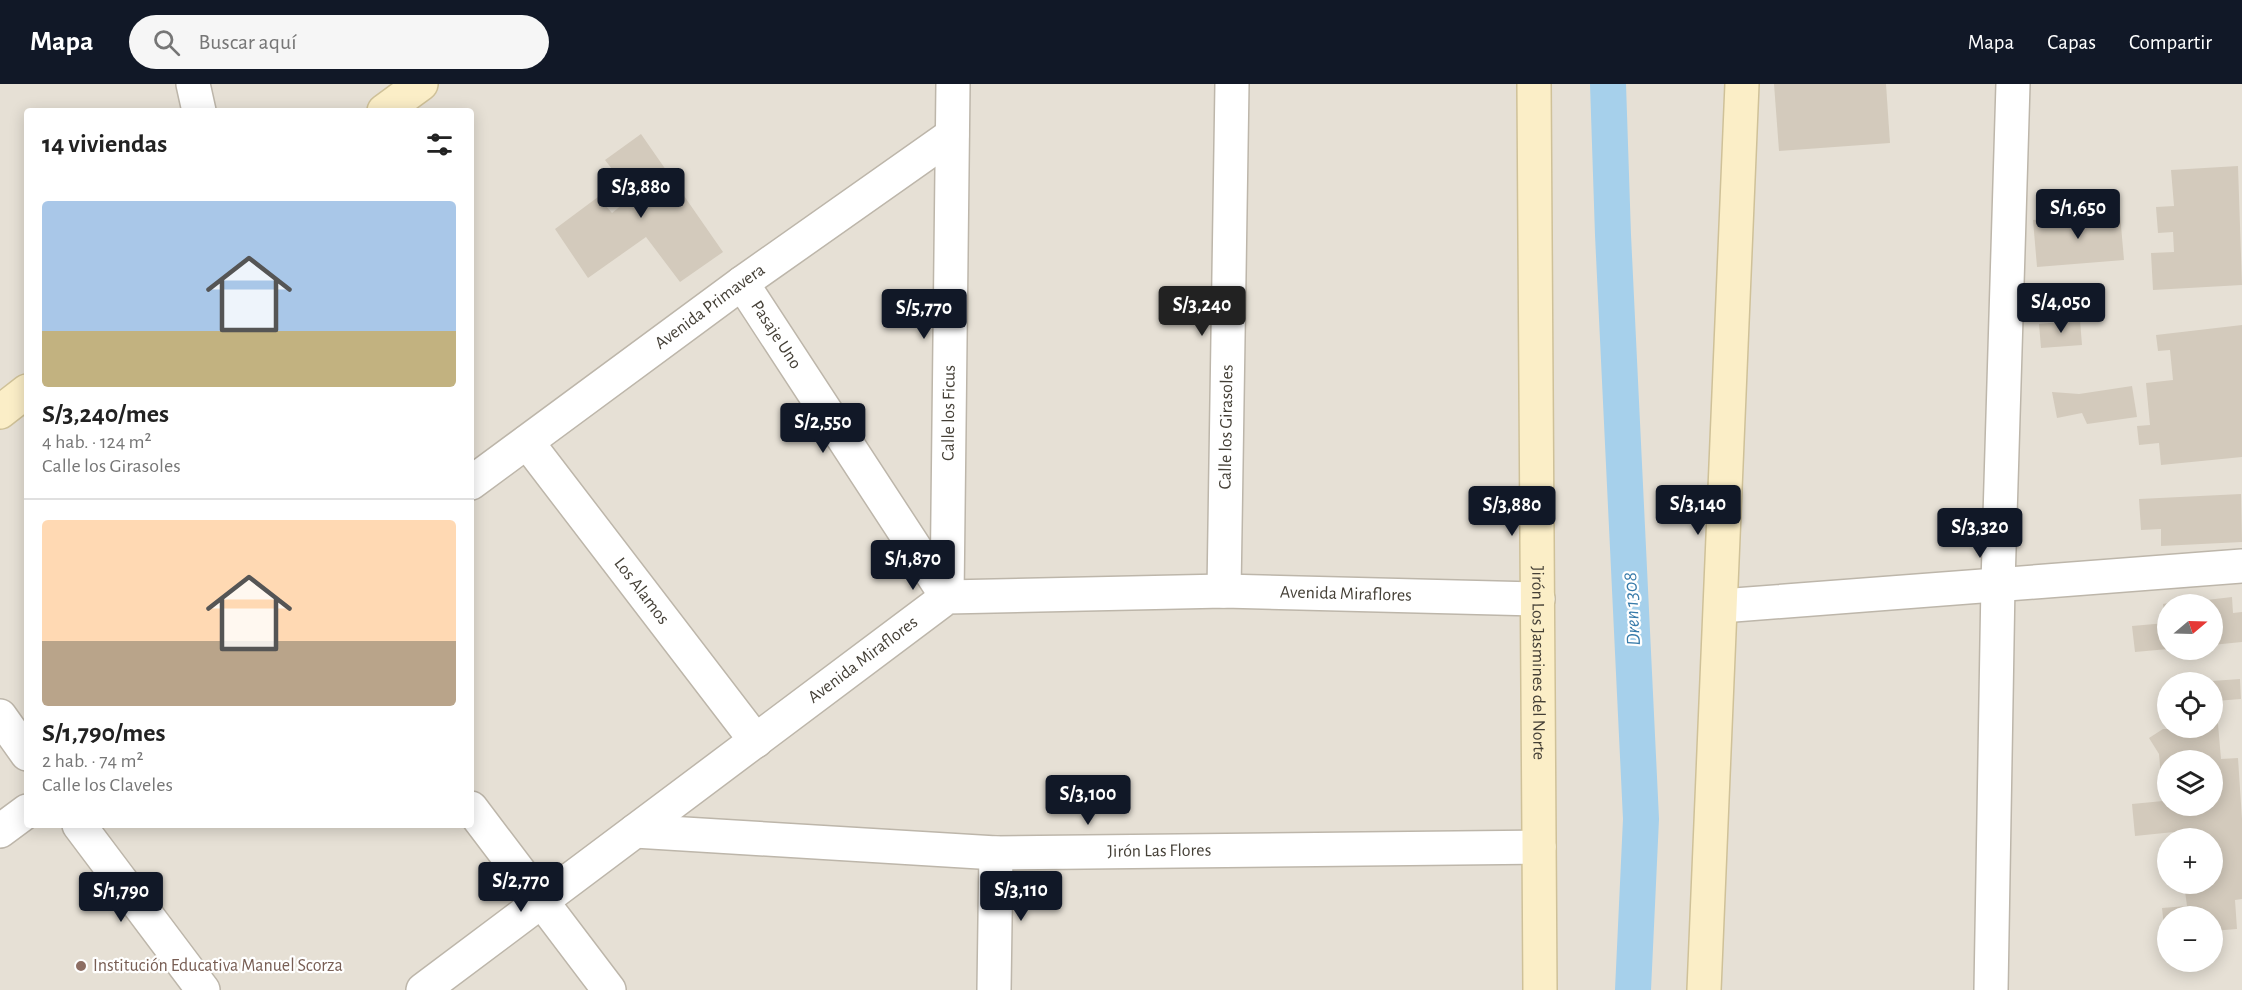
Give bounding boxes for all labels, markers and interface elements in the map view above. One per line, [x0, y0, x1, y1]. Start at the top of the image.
search box [129, 15, 549, 69]
icon: search [150, 26, 183, 59]
text: Mapa [30, 28, 93, 56]
text: Buscar aquí [198, 31, 297, 53]
text: Mapa [1968, 32, 2014, 53]
text: Capas [2047, 32, 2096, 53]
text: Compartir [2129, 32, 2212, 53]
icon: filters [423, 128, 456, 161]
text: 14 viviendas [42, 131, 167, 157]
pin: S/3,880 [586, 168, 696, 219]
text: S/3,880 [612, 177, 670, 197]
pin: S/1,650 [2023, 189, 2133, 240]
text: S/1,650 [2050, 198, 2106, 218]
icon: home [195, 240, 303, 348]
street label: Avenida Primavera [652, 261, 768, 353]
pin: S/4,050 [2006, 283, 2116, 334]
pin: S/3,240 [1147, 286, 1257, 337]
pin: S/5,770 [869, 289, 979, 340]
text: S/4,050 [2031, 292, 2091, 312]
text: S/3,240 [1173, 295, 1231, 315]
street label: Pasaje Uno [747, 298, 805, 372]
text: S/5,770 [896, 298, 952, 318]
street label: Calle los Girasoles [1217, 364, 1237, 490]
street label: Calle los Ficus [940, 365, 959, 461]
text: S/3,240/mes [42, 401, 169, 427]
pin: S/2,550 [768, 403, 878, 454]
text: S/2,550 [794, 412, 852, 432]
text: 4 hab. · 124 m² [42, 432, 152, 452]
text: Calle los Girasoles [42, 456, 181, 476]
pin: S/3,140 [1643, 485, 1753, 536]
pin: S/3,880 [1457, 486, 1567, 537]
text: S/3,140 [1670, 494, 1726, 514]
text: S/3,880 [1483, 495, 1541, 515]
pin: S/3,320 [1925, 508, 2035, 559]
text: S/3,320 [1951, 517, 2009, 537]
pin: S/1,870 [858, 540, 968, 591]
text: S/1,870 [885, 549, 941, 569]
street label: Los Alamos [610, 555, 672, 628]
icon: home [195, 559, 303, 667]
street label: Jirón Los Jasmines del Norte [1528, 566, 1547, 760]
water label: Dren 1308 [1620, 572, 1644, 646]
street label: Avenida Miraflores [1280, 583, 1412, 605]
north arrow [2157, 594, 2223, 660]
map controls [2157, 594, 2223, 972]
street label: Avenida Miraflores [805, 613, 921, 707]
button: locate [2157, 672, 2223, 738]
text: S/1,790/mes [42, 720, 166, 746]
button: layers [2157, 750, 2223, 816]
text: 2 hab. · 74 m² [42, 751, 143, 771]
text: Calle los Claveles [42, 775, 173, 795]
pin: S/3,100 [1033, 775, 1143, 826]
text: S/3,100 [1060, 784, 1116, 804]
button: + [2157, 828, 2223, 894]
street label: Jirón Las Flores [1107, 842, 1211, 861]
pin: S/2,770 [466, 862, 576, 913]
text: S/2,770 [492, 871, 550, 891]
pin: S/3,110 [966, 871, 1076, 922]
pin: S/1,790 [66, 872, 176, 923]
text: S/3,110 [994, 880, 1048, 900]
text: S/1,790 [93, 881, 149, 901]
button: − [2157, 906, 2223, 972]
place label: Institución Educativa Manuel Scorza [93, 957, 343, 975]
marker: Institución Educativa Manuel Scorza [74, 959, 88, 973]

